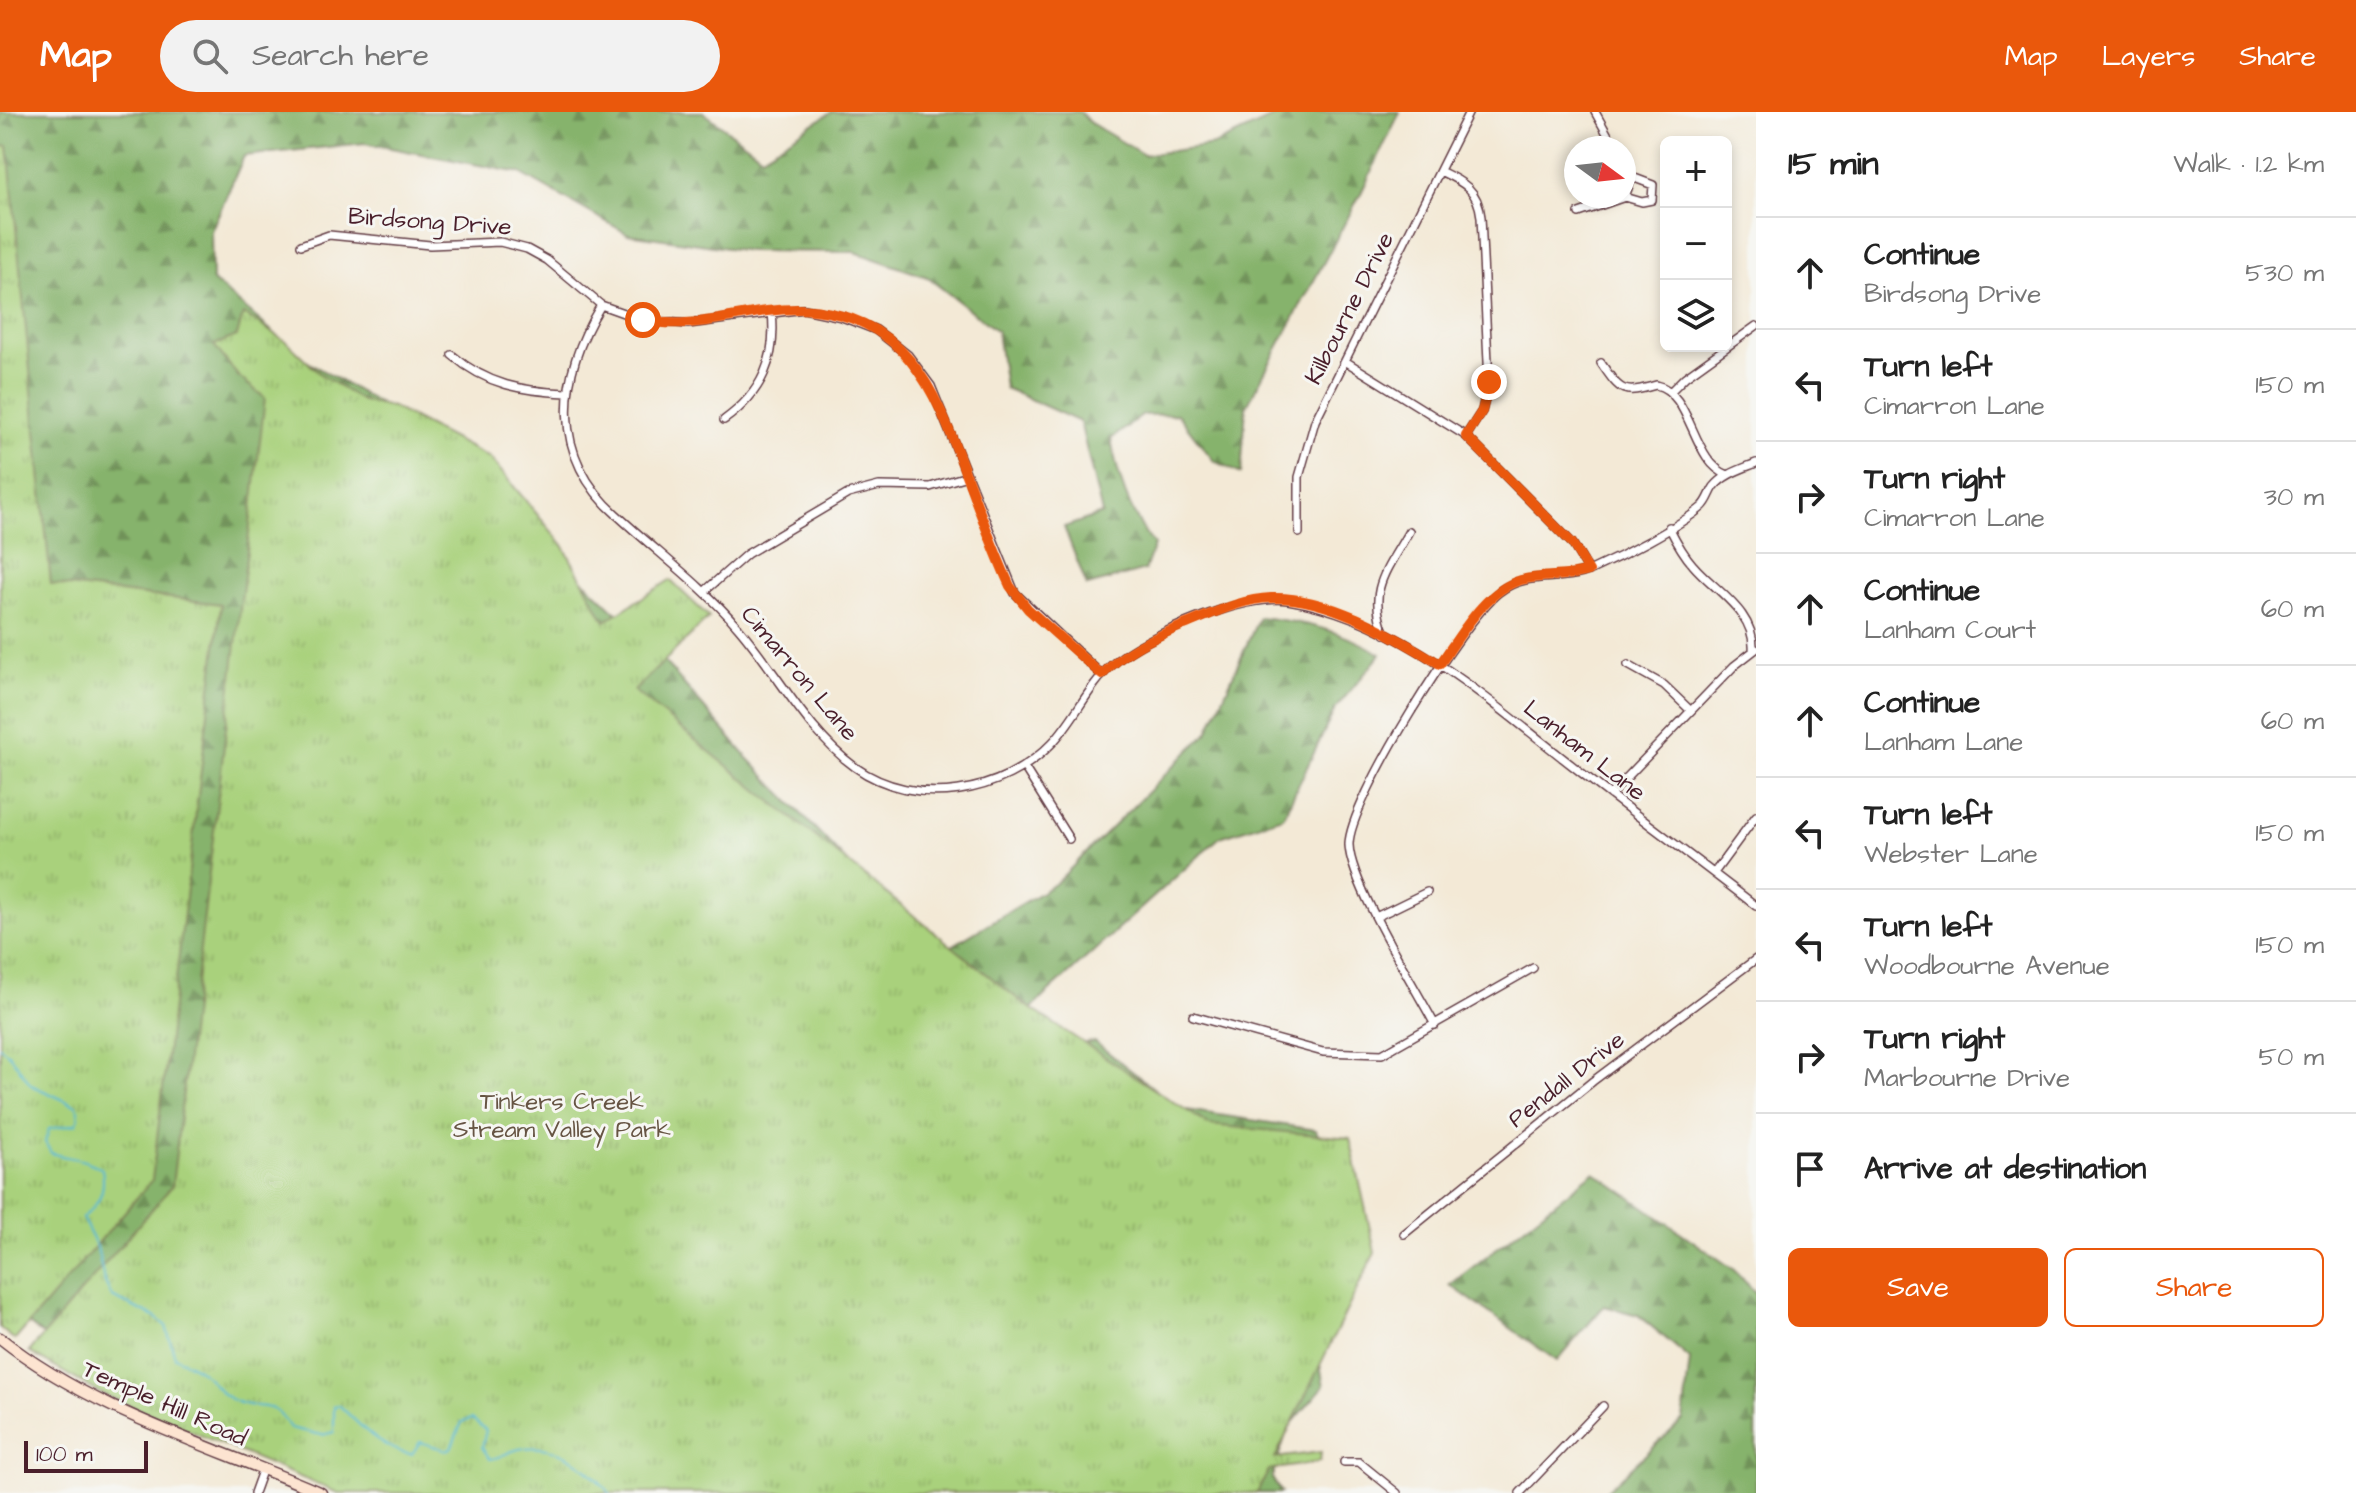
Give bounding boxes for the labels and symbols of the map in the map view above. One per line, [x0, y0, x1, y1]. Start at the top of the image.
north arrow [1564, 136, 1636, 208]
street label: Birdsong Drive [347, 199, 513, 246]
street label: Kilbourne Drive [1297, 226, 1403, 390]
route start [625, 302, 661, 338]
route end [1471, 364, 1507, 400]
street label: Cimarron Lane [733, 599, 866, 749]
street label: Lanham Lane [1516, 692, 1653, 809]
street label: Pendall Drive [1501, 1023, 1632, 1136]
park label: Tinkers Creek Stream Valley Park [453, 1085, 671, 1148]
street label: Temple Hill Road [77, 1352, 252, 1455]
scale bar [24, 1437, 148, 1473]

